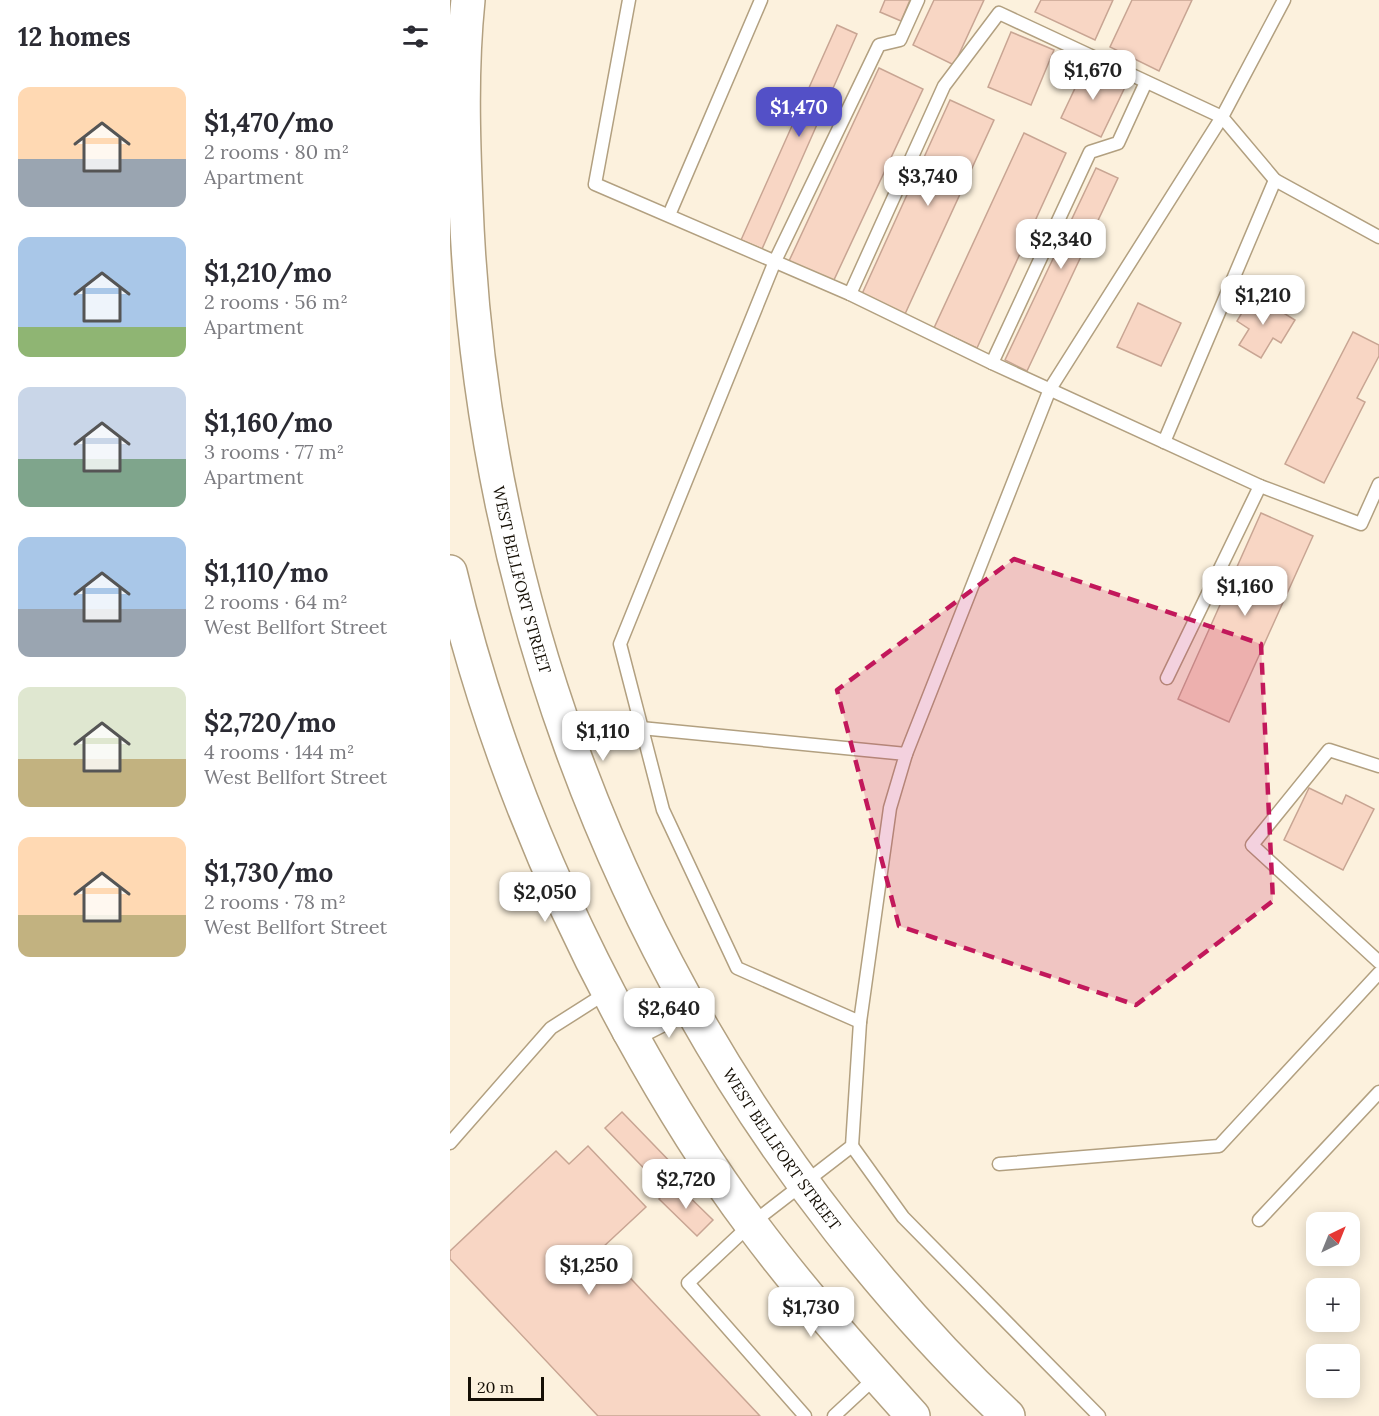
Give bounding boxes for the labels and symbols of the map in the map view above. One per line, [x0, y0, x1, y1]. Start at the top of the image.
pin: $1,670 [1044, 50, 1142, 101]
pin: $1,470 [750, 87, 848, 138]
pin: $3,740 [879, 156, 977, 207]
pin: $2,340 [1012, 219, 1110, 270]
pin: $1,210 [1214, 275, 1312, 326]
street label: WEST BELLFORT STREET [489, 484, 556, 676]
pin: $1,160 [1196, 566, 1294, 617]
pin: $1,110 [554, 711, 652, 762]
pin: $2,050 [496, 872, 594, 923]
pin: $2,640 [620, 988, 718, 1039]
street label: WEST BELLFORT STREET [719, 1064, 845, 1234]
pin: $2,720 [637, 1159, 735, 1210]
north arrow [1306, 1212, 1360, 1266]
pin: $1,250 [540, 1245, 638, 1296]
pin: $1,730 [762, 1287, 860, 1338]
scale bar [468, 1374, 544, 1402]

